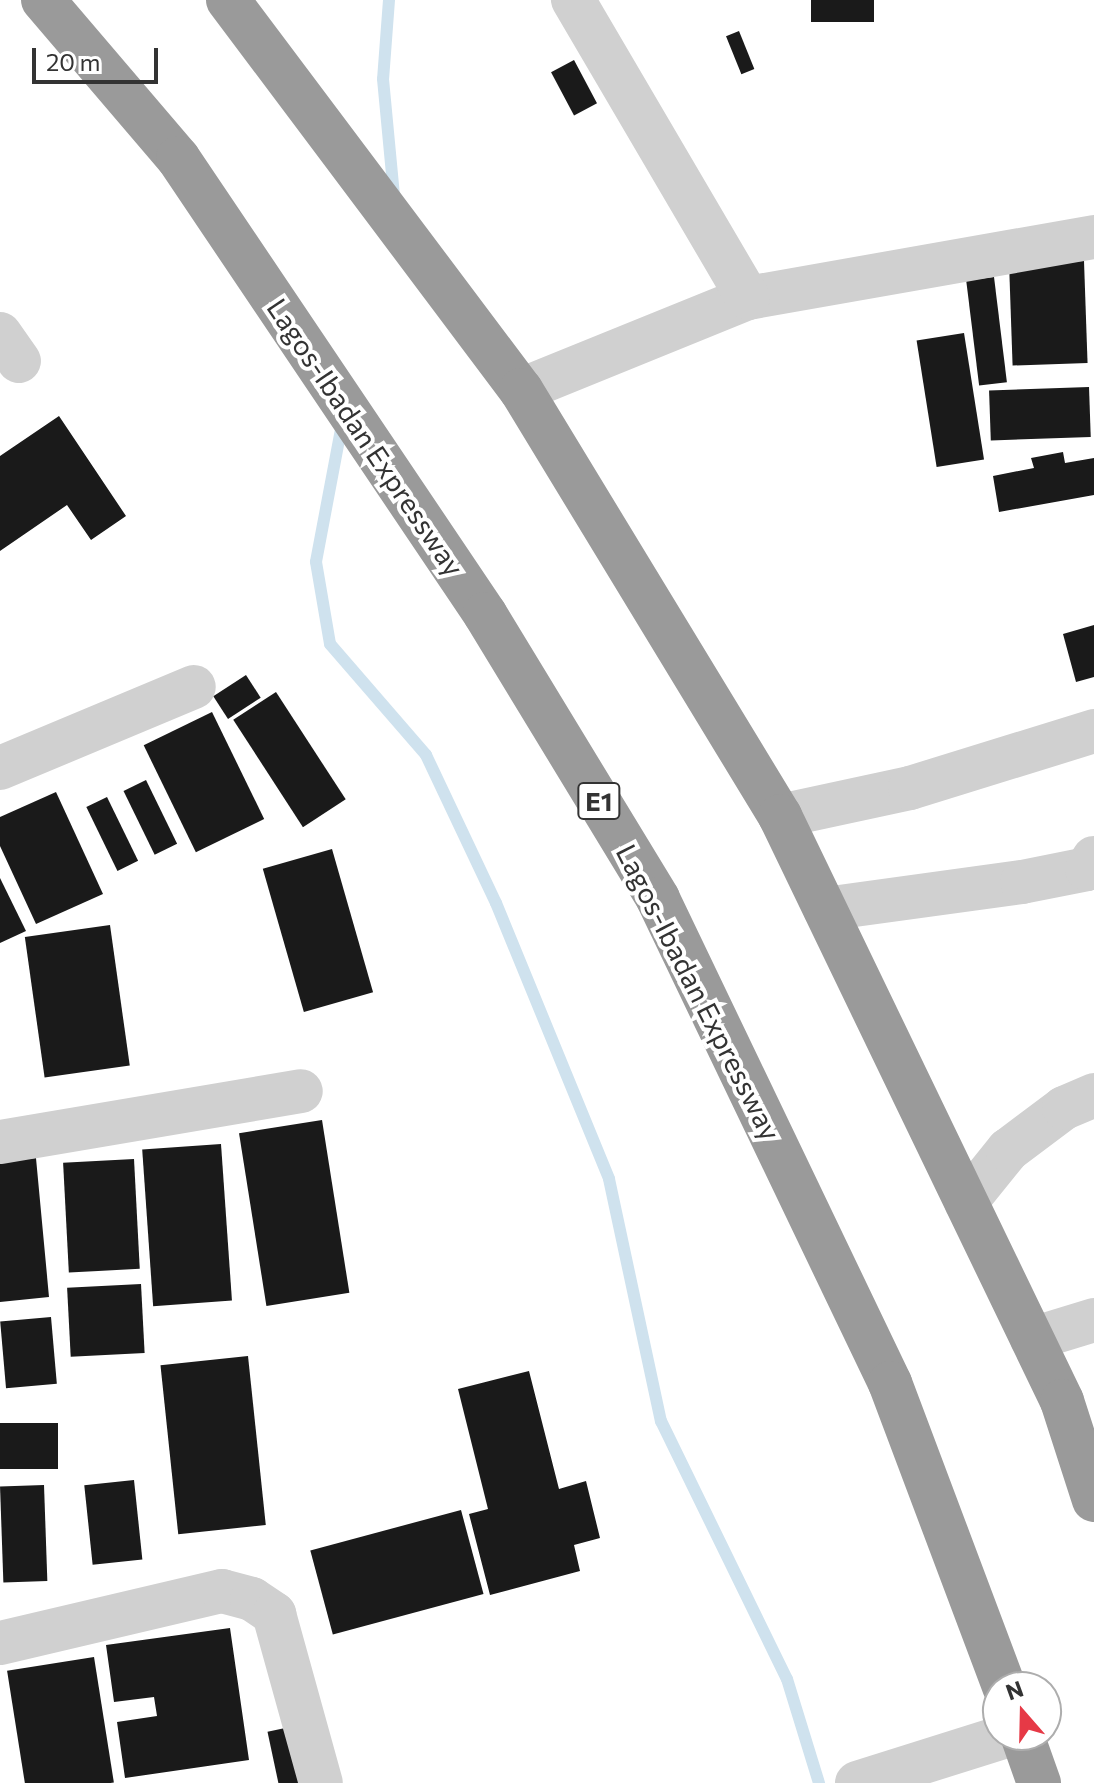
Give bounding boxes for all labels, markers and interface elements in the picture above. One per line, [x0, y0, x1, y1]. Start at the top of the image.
scale bar [36, 32, 162, 82]
text: 20 m [46, 47, 100, 76]
street label: Lagos-Ibadan Expressway [261, 292, 471, 582]
road number: E1 [577, 779, 621, 823]
street label: Lagos-Ibadan Expressway [610, 838, 788, 1146]
north arrow [982, 1671, 1062, 1751]
text: N [1002, 1674, 1027, 1705]

